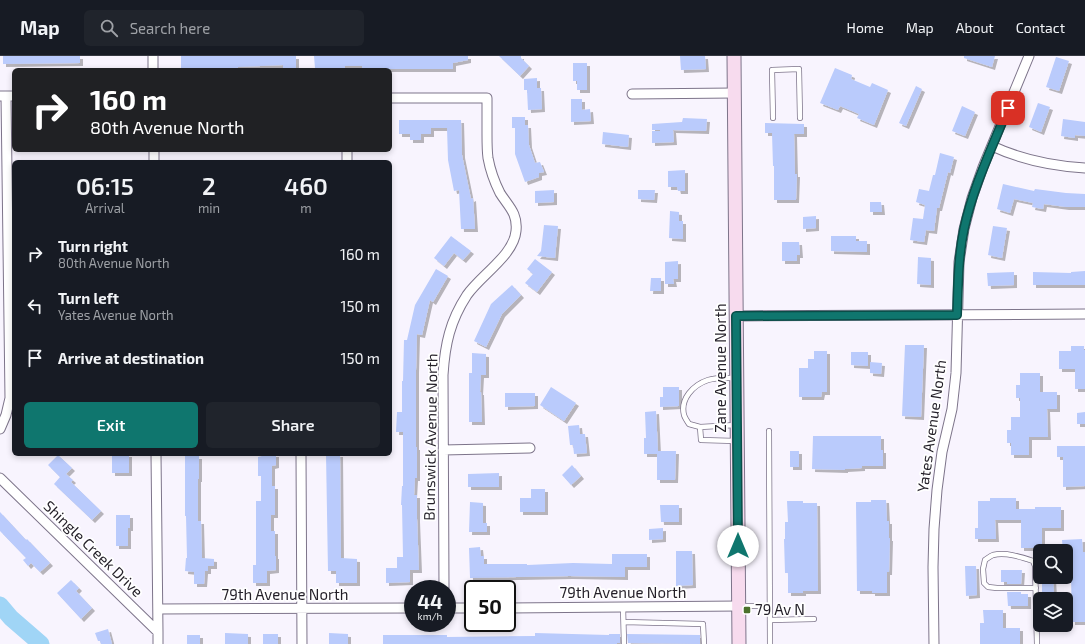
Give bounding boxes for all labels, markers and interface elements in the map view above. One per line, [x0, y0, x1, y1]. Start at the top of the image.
search box [84, 10, 364, 46]
text: Map [20, 16, 60, 39]
icon: search [98, 17, 120, 39]
text: Search here [130, 19, 210, 37]
text: Home [847, 19, 884, 36]
text: Map [906, 19, 934, 36]
text: About [956, 19, 994, 36]
text: Contact [1016, 19, 1065, 36]
text: 160 m [90, 82, 167, 116]
icon: right [24, 84, 76, 136]
pin [991, 91, 1025, 125]
icon: arrive [997, 97, 1019, 119]
text: 80th Avenue North [90, 116, 244, 138]
text: 06:15 [76, 171, 134, 200]
text: 2 [202, 171, 216, 200]
text: 460 [284, 171, 328, 200]
text: Arrival [85, 200, 125, 216]
text: min [198, 200, 220, 216]
text: m [300, 200, 312, 216]
text: Turn right [58, 237, 128, 255]
icon: right [24, 243, 46, 265]
text: 160 m [340, 245, 380, 263]
text: 80th Avenue North [58, 255, 170, 271]
text: Turn left [58, 289, 119, 307]
icon: left [24, 295, 46, 317]
text: 150 m [340, 297, 380, 315]
street label: Zane Avenue North [711, 303, 729, 433]
text: Yates Avenue North [58, 307, 174, 323]
icon: arrive [24, 347, 46, 369]
text: Arrive at destination [58, 349, 204, 367]
text: 150 m [340, 349, 380, 367]
street label: Brunswick Avenue North [420, 353, 440, 521]
street label: Yates Avenue North [913, 359, 949, 493]
button: Exit [24, 402, 198, 448]
button: Share [206, 402, 380, 448]
street label: Shingle Creek Drive [40, 496, 147, 600]
position arrow [717, 525, 759, 567]
map controls [1033, 544, 1073, 632]
button: search [1033, 544, 1073, 584]
speed limit sign: 50 [464, 580, 516, 632]
street label: 79th Avenue North [560, 583, 686, 601]
street label: 79th Avenue North [222, 585, 348, 603]
text: 44 [417, 589, 443, 613]
button: layers [1033, 592, 1073, 632]
place label: 79 Av N [755, 600, 805, 618]
marker: 79 Av N [742, 605, 752, 615]
text: km/h [418, 610, 442, 622]

